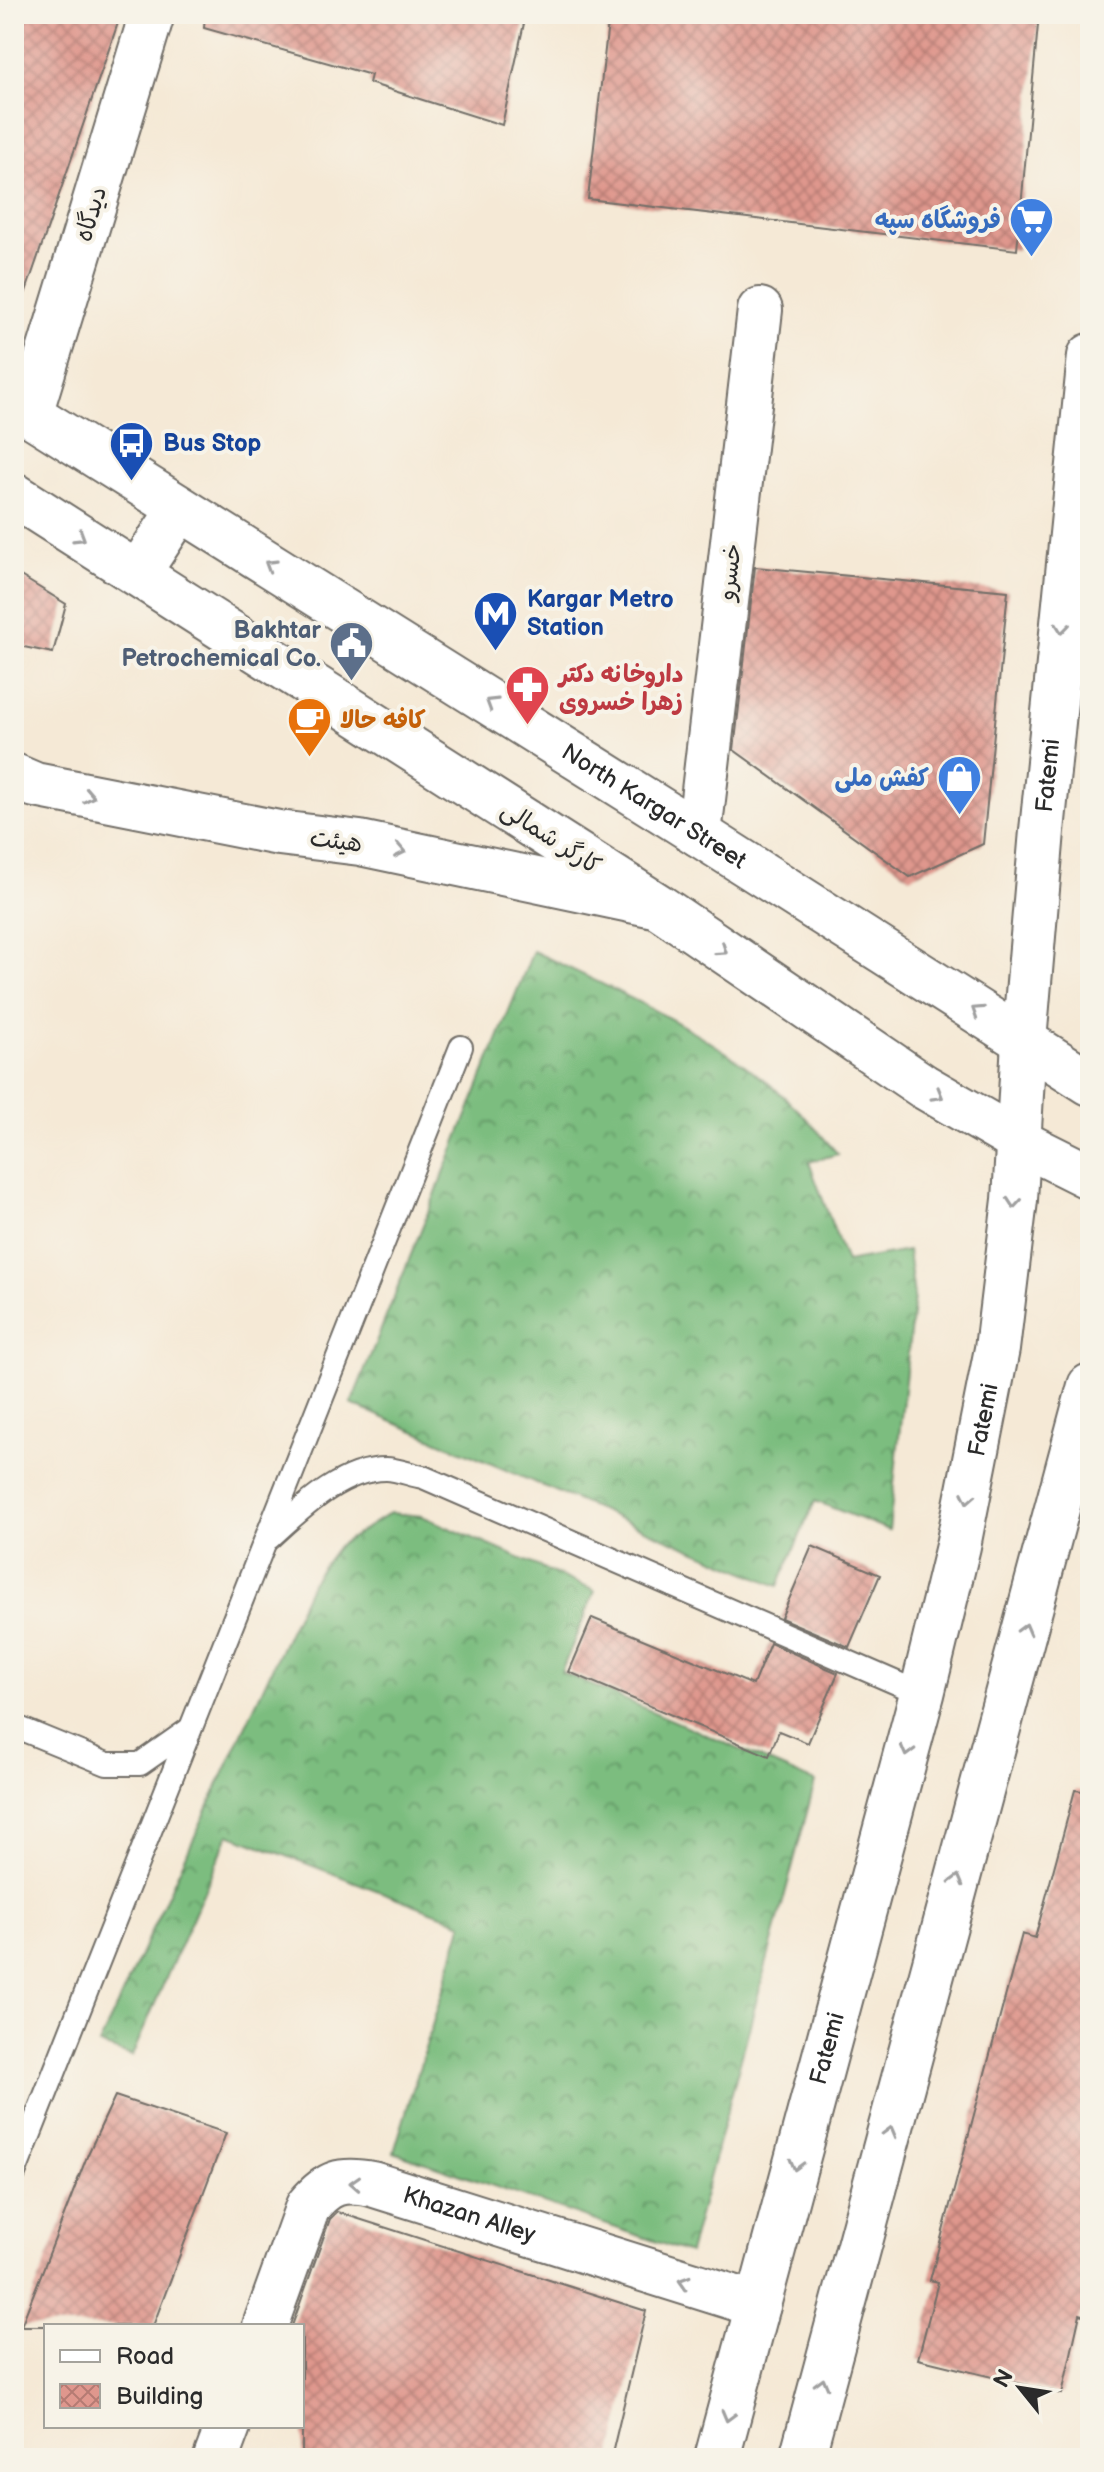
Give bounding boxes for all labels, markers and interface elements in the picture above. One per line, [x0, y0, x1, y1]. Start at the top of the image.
street label: دیدگاه [69, 183, 113, 245]
supermarket icon: فروشگاه سپه [1008, 196, 1056, 259]
place label: فروشگاه سپه [875, 205, 1001, 235]
bus stop icon: Bus Stop [108, 419, 156, 482]
place label: Bus Stop [163, 429, 262, 458]
one-way arrow [71, 527, 86, 542]
street label: خسرو [712, 542, 748, 604]
one-way arrow [264, 560, 279, 575]
place label: Kargar Metro Station [527, 585, 674, 642]
metro station icon: Kargar Metro Station [472, 589, 520, 652]
place label: Bakhtar Petrochemical Co. [121, 616, 321, 673]
public building icon: Bakhtar Petrochemical Co. [328, 620, 376, 683]
one-way arrow [1054, 622, 1071, 635]
place label: داروخانه دکتر زهرا خسروی [557, 660, 683, 717]
pharmacy icon: داروخانه دکتر زهرا خسروی [504, 664, 552, 727]
cafe icon: کافه حالا [285, 696, 333, 759]
one-way arrow [485, 698, 500, 713]
place label: کافه حالا [340, 706, 426, 735]
street label: North Kargar Street [556, 737, 753, 875]
street label: Fatemi [1029, 738, 1066, 814]
shop icon: کفش ملی [936, 754, 984, 817]
place label: کفش ملی [834, 764, 929, 793]
one-way arrow [82, 786, 96, 803]
street label: کارگر شمالی [496, 795, 606, 881]
street label: هیئت [308, 823, 364, 859]
one-way arrow [393, 842, 407, 859]
one-way arrow [714, 940, 728, 955]
one-way arrow [971, 1005, 986, 1020]
one-way arrow [929, 1085, 944, 1101]
one-way arrow [1006, 1197, 1023, 1210]
street label: Fatemi [962, 1381, 1004, 1459]
one-way arrow [960, 1492, 977, 1505]
one-way arrow [1015, 1623, 1032, 1637]
one-way arrow [899, 1744, 916, 1757]
one-way arrow [948, 1874, 965, 1888]
street label: Fatemi [803, 2009, 850, 2088]
one-way arrow [880, 2125, 897, 2139]
one-way arrow [789, 2157, 805, 2171]
one-way arrow [349, 2174, 361, 2191]
street label: Khazan Alley [399, 2180, 539, 2249]
one-way arrow [678, 2275, 691, 2291]
legend [44, 2324, 304, 2428]
text: Road [116, 2342, 174, 2371]
north arrow [980, 2348, 1060, 2428]
text: N [988, 2365, 1020, 2393]
one-way arrow [813, 2376, 830, 2390]
text: Building [116, 2382, 203, 2411]
one-way arrow [721, 2408, 738, 2422]

